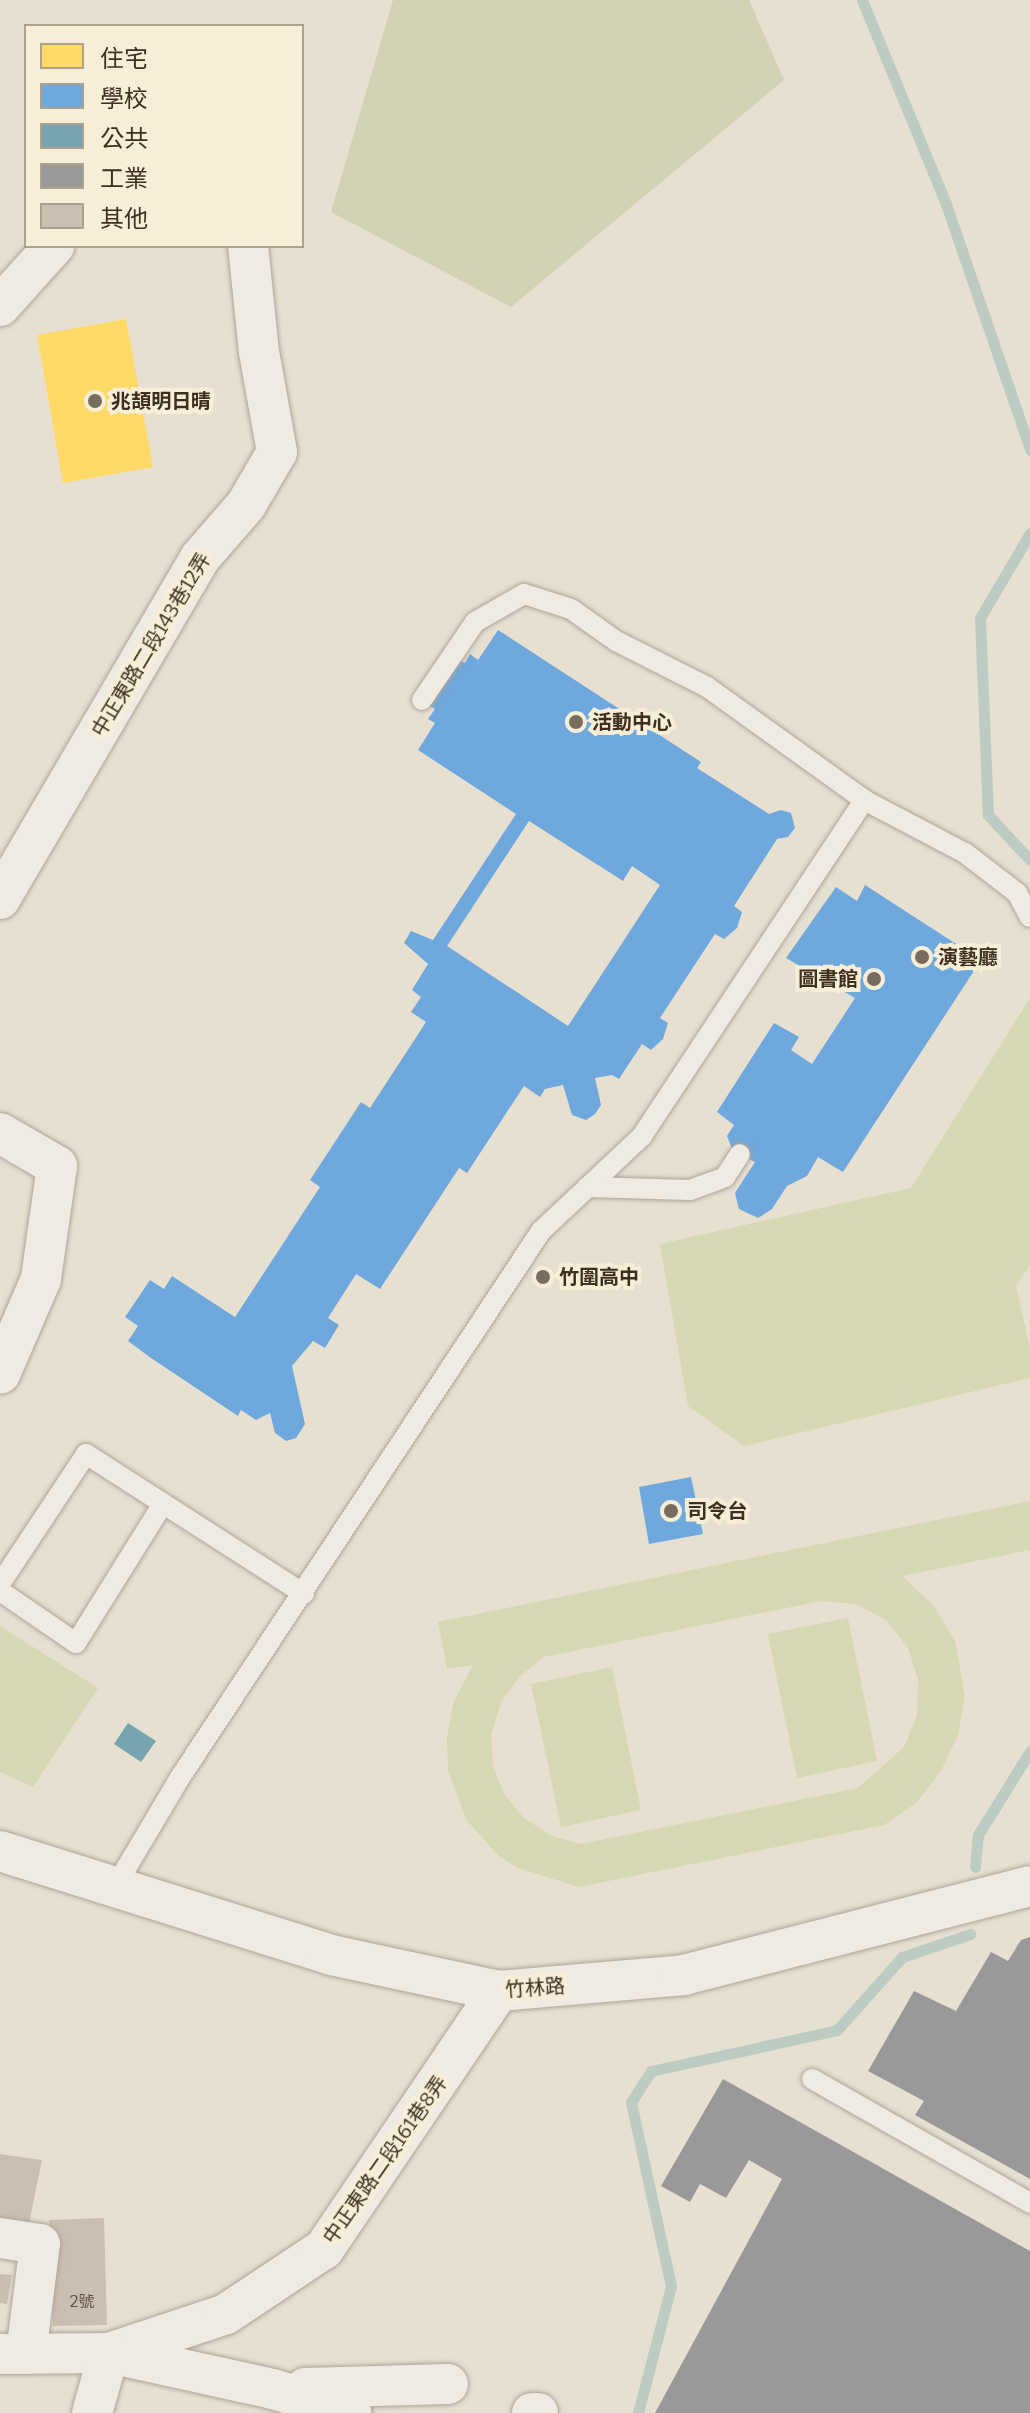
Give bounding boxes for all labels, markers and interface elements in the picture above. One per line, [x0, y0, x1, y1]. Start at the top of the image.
legend [24, 24, 304, 248]
text: 住宅 [100, 45, 148, 73]
text: 學校 [100, 85, 148, 113]
text: 公共 [100, 125, 148, 153]
text: 工業 [100, 165, 148, 193]
text: 其他 [100, 205, 148, 233]
place label: 兆頡明日晴 [111, 389, 211, 413]
marker: 兆頡明日晴 [86, 392, 104, 410]
street label: 中正東路二段143巷12弄 [87, 549, 215, 741]
place label: 活動中心 [592, 710, 672, 734]
marker: 活動中心 [567, 713, 585, 731]
place label: 演藝廳 [938, 945, 998, 969]
marker: 演藝廳 [913, 948, 931, 966]
place label: 圖書館 [798, 967, 858, 991]
marker: 圖書館 [865, 970, 883, 988]
place label: 竹圍高中 [559, 1265, 639, 1289]
marker: 竹圍高中 [534, 1268, 552, 1286]
place label: 司令台 [687, 1499, 747, 1523]
marker: 司令台 [662, 1502, 680, 1520]
street label: 竹林路 [504, 1974, 566, 2002]
street label: 中正東路二段161巷8弄 [318, 2071, 452, 2249]
house number: 2號 [70, 2292, 94, 2312]

